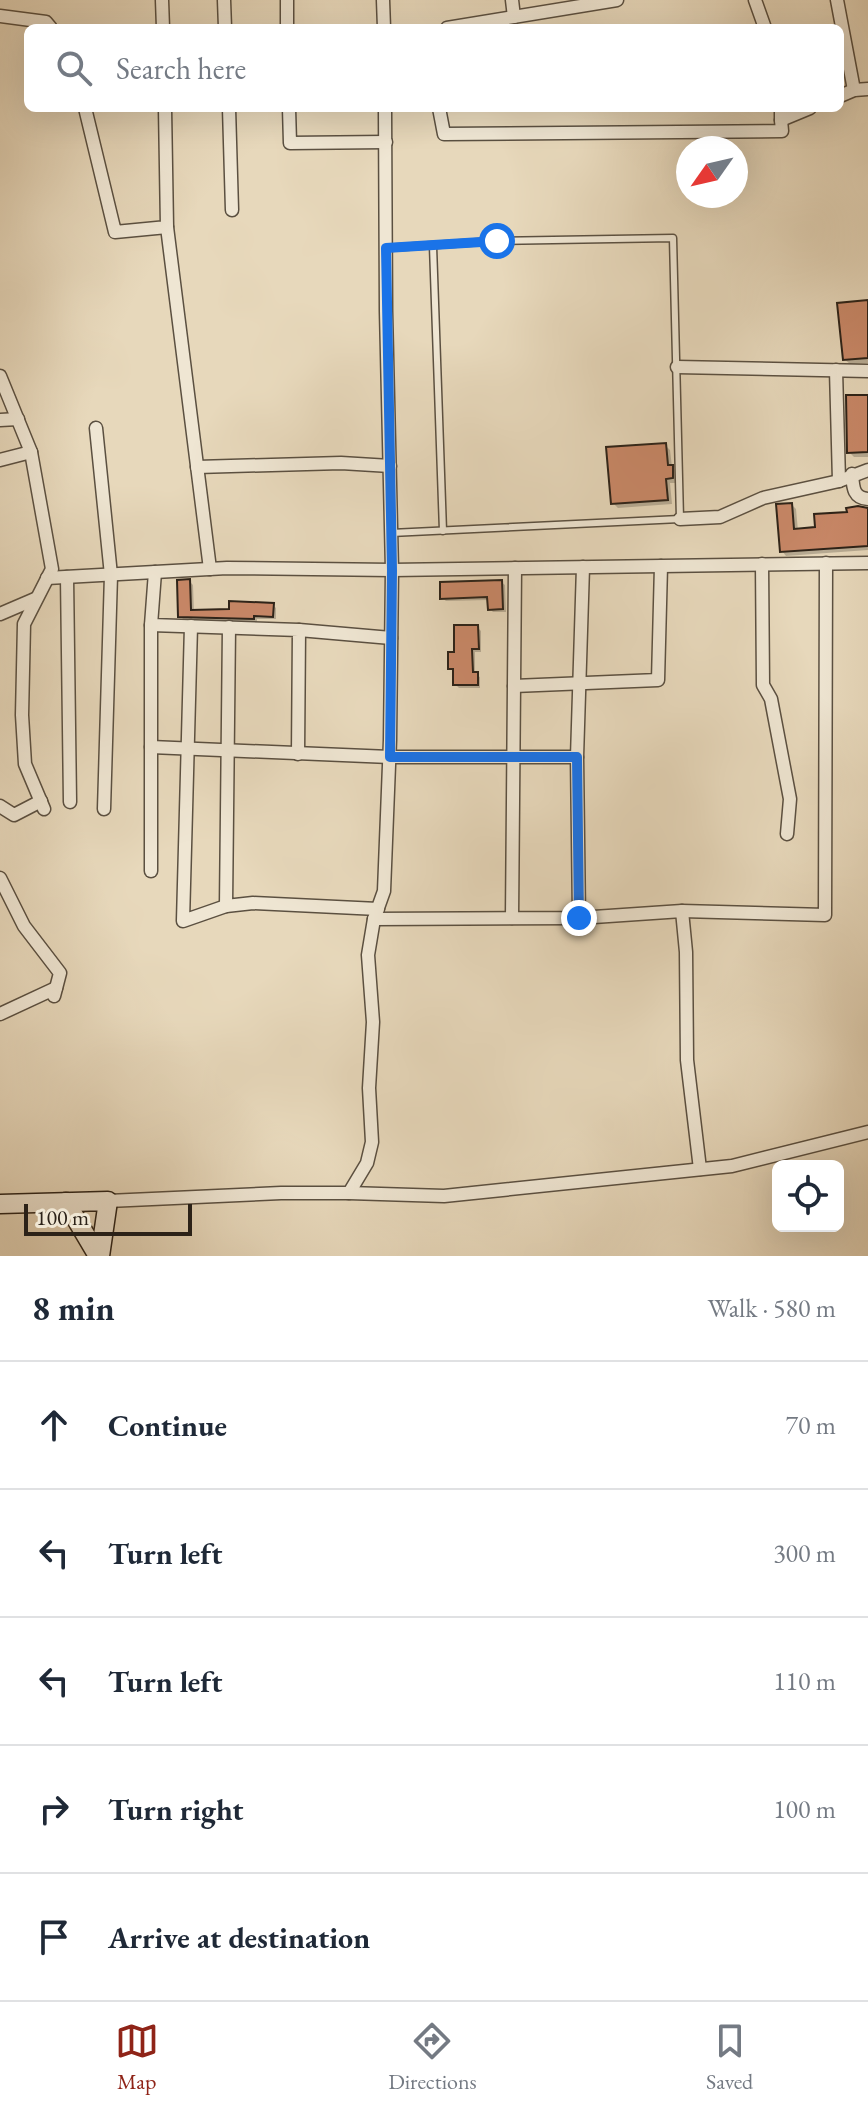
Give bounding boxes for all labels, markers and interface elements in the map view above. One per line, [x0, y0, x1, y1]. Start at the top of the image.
search box [24, 24, 844, 112]
icon: search [52, 46, 96, 90]
text: Search here [116, 49, 246, 88]
north arrow [676, 136, 748, 208]
route start [479, 223, 515, 259]
route end [561, 900, 597, 936]
map controls [772, 1160, 844, 1232]
button: locate [772, 1160, 844, 1232]
scale bar [24, 1200, 192, 1236]
text: 100 m [36, 1203, 89, 1232]
text: 8 min [32, 1286, 115, 1330]
text: Walk · 580 m [708, 1291, 836, 1325]
icon: ahead [32, 1403, 76, 1447]
text: Continue [108, 1406, 227, 1445]
text: 70 m [786, 1408, 836, 1442]
icon: left [32, 1531, 76, 1575]
text: Turn left [108, 1534, 222, 1573]
text: 300 m [773, 1536, 836, 1570]
icon: left [32, 1659, 76, 1703]
text: Turn left [108, 1662, 222, 1701]
text: 110 m [773, 1664, 836, 1698]
icon: right [32, 1787, 76, 1831]
text: Turn right [108, 1790, 244, 1829]
text: 100 m [773, 1792, 836, 1826]
icon: arrive [32, 1915, 76, 1959]
text: Arrive at destination [108, 1918, 370, 1957]
tab: Map [115, 2019, 159, 2096]
tab: Directions [388, 2019, 477, 2096]
tab: Saved [706, 2019, 753, 2096]

